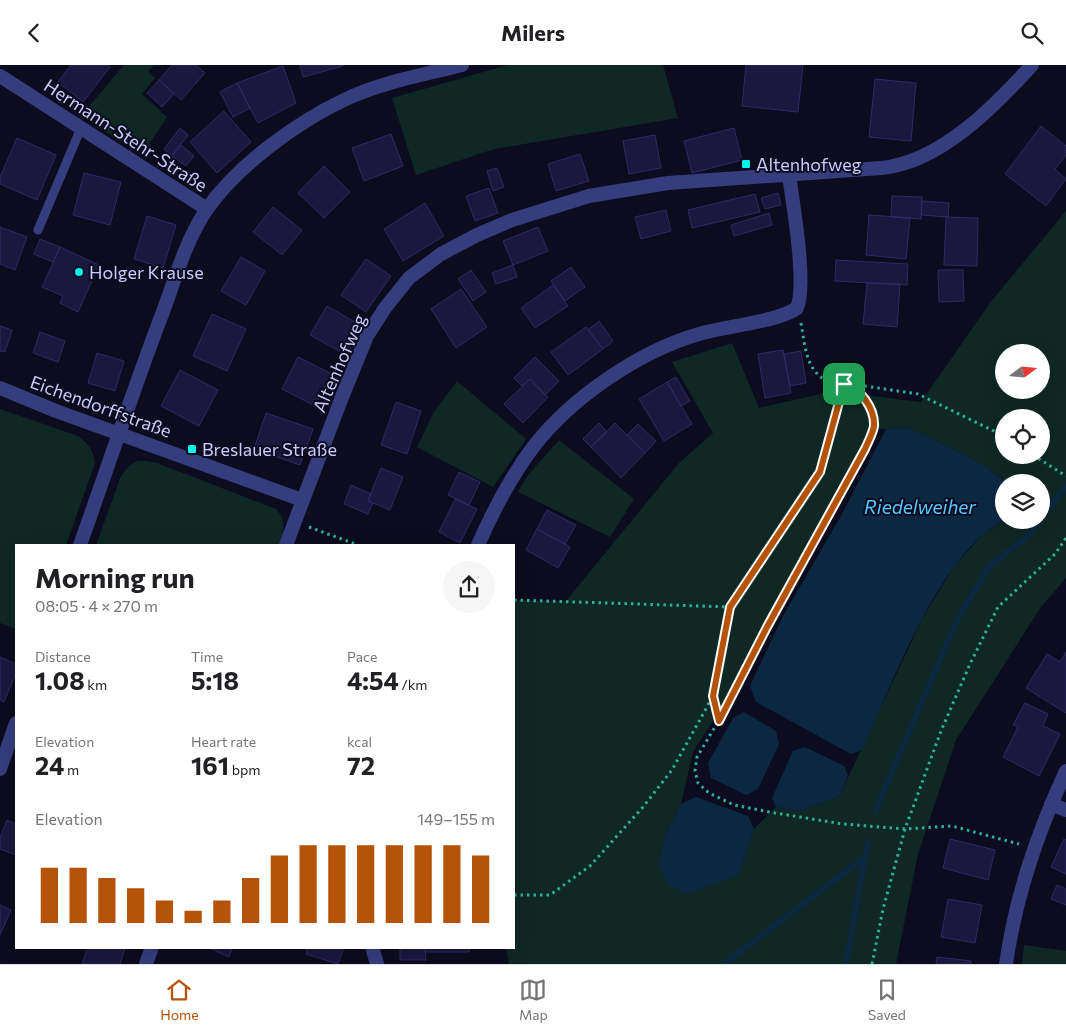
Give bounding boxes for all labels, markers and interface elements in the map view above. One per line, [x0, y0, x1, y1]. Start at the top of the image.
icon: back [20, 19, 48, 47]
text: Milers [501, 19, 565, 46]
icon: search [1018, 19, 1046, 47]
street label: Hermann-Stehr-Straße [40, 74, 212, 196]
place label: Altenhofweg [756, 153, 862, 175]
marker: Altenhofweg [740, 158, 752, 170]
place label: Holger Krause [89, 261, 204, 283]
marker: Holger Krause [73, 266, 85, 278]
street label: Altenhofweg [308, 310, 371, 416]
north arrow [995, 344, 1050, 399]
map controls [995, 344, 1050, 529]
pin [823, 363, 865, 405]
street label: Eichendorffstraße [27, 370, 175, 442]
icon: arrive [830, 370, 858, 398]
button: locate [995, 409, 1050, 464]
place label: Breslauer Straße [202, 438, 337, 460]
marker: Breslauer Straße [186, 443, 198, 455]
button: layers [995, 474, 1050, 529]
water label: Riedelweiher [864, 495, 977, 518]
text: Morning run [35, 560, 195, 594]
button: share [443, 561, 495, 613]
text: 08:05 · 4 × 270 m [35, 596, 158, 615]
text: Distance [35, 648, 91, 665]
text: Time [191, 648, 223, 665]
text: Pace [347, 648, 377, 665]
text: 1.08 [35, 665, 85, 695]
text: 5:18 [191, 665, 239, 695]
text: 4:54 [347, 665, 399, 695]
text: km [85, 676, 107, 693]
text: /km [399, 676, 428, 693]
text: Elevation [35, 733, 94, 750]
text: Heart rate [191, 733, 256, 750]
text: kcal [347, 733, 372, 750]
text: 24 [35, 750, 64, 780]
text: 161 [191, 750, 229, 780]
text: 72 [347, 750, 375, 780]
text: m [64, 761, 79, 778]
text: bpm [229, 761, 261, 778]
text: Elevation [35, 809, 103, 828]
text: 149–155 m [417, 809, 495, 828]
tab: Home [160, 976, 199, 1023]
tab: Map [519, 976, 548, 1023]
tab: Saved [868, 976, 906, 1023]

